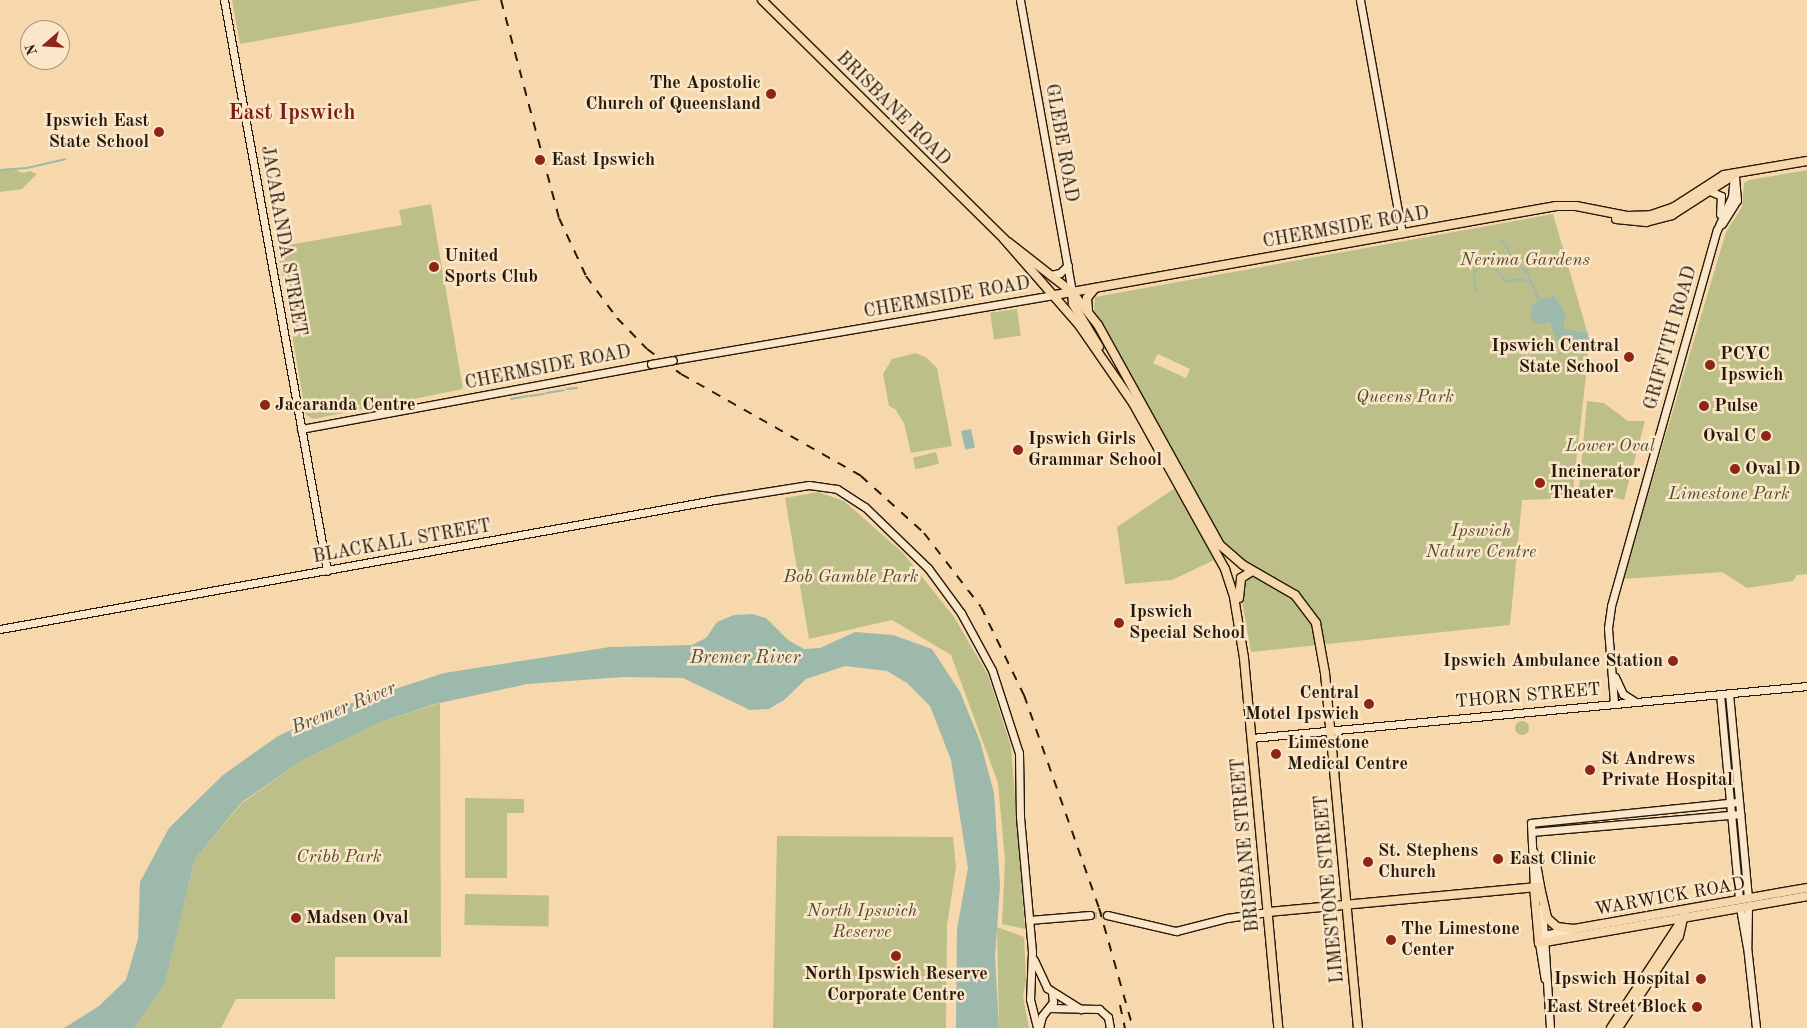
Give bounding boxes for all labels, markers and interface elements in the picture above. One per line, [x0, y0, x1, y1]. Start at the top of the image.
north arrow [20, 20, 70, 70]
text: N [23, 42, 40, 57]
street label: BRISBANE ROAD [831, 47, 955, 171]
place label: The Apostolic Church of Queensland [586, 73, 761, 116]
street label: GLEBE ROAD [1040, 82, 1082, 204]
marker: The Apostolic Church of Queensland [765, 88, 777, 100]
district label: East Ipswich [228, 101, 356, 127]
place label: Ipswich East State School [45, 111, 149, 154]
marker: Ipswich East State School [153, 126, 165, 138]
street label: JACARANDA STREET [256, 144, 310, 338]
place label: East Ipswich [551, 149, 655, 171]
marker: East Ipswich [533, 153, 547, 167]
street label: CHERMSIDE ROAD [1261, 203, 1431, 253]
place label: United Sports Club [444, 246, 538, 288]
park label: Nerima Gardens [1460, 249, 1590, 271]
marker: United Sports Club [428, 261, 440, 273]
street label: GRIFFITH ROAD [1640, 264, 1702, 412]
street label: CHERMSIDE ROAD [862, 273, 1032, 323]
place label: Ipswich Central State School [1491, 336, 1619, 378]
street label: CHERMSIDE ROAD [463, 341, 633, 395]
place label: PCYC Ipswich [1720, 344, 1783, 386]
marker: Ipswich Central State School [1623, 351, 1635, 363]
marker: PCYC Ipswich [1704, 359, 1716, 371]
park label: Queens Park [1356, 386, 1454, 408]
place label: Jacaranda Centre [275, 394, 416, 416]
place label: Pulse [1714, 395, 1758, 417]
marker: Jacaranda Centre [259, 399, 271, 411]
marker: Pulse [1698, 400, 1710, 412]
place label: Oval C [1703, 425, 1756, 447]
place label: Ipswich Girls Grammar School [1028, 429, 1162, 472]
marker: Oval C [1760, 430, 1772, 442]
park label: Lower Oval [1565, 435, 1655, 457]
marker: Ipswich Girls Grammar School [1012, 444, 1024, 456]
place label: Oval D [1745, 458, 1800, 480]
place label: Incinerator Theater [1550, 462, 1641, 504]
marker: Oval D [1729, 463, 1741, 475]
marker: Incinerator Theater [1534, 477, 1546, 489]
park label: Limestone Park [1668, 483, 1790, 505]
street label: BLACKALL STREET [311, 516, 493, 568]
park label: Ipswich Nature Centre [1426, 521, 1536, 564]
park label: Bob Gamble Park [783, 566, 919, 588]
place label: Ipswich Special School [1129, 602, 1245, 644]
marker: Ipswich Special School [1113, 617, 1125, 629]
water label: Bremer River [690, 648, 800, 670]
place label: Ipswich Ambulance Station [1443, 650, 1663, 672]
marker: Ipswich Ambulance Station [1667, 655, 1679, 667]
water label: Bremer River [288, 678, 400, 740]
street label: THORN STREET [1454, 679, 1602, 713]
place label: Central Motel Ipswich [1245, 683, 1359, 726]
marker: Central Motel Ipswich [1363, 698, 1375, 710]
place label: Limestone Medical Centre [1287, 733, 1408, 776]
marker: Limestone Medical Centre [1269, 747, 1283, 761]
place label: St Andrews Private Hospital [1601, 749, 1733, 792]
street label: BRISBANE STREET [1228, 757, 1264, 933]
marker: St Andrews Private Hospital [1583, 763, 1597, 777]
street label: LIMESTONE STREET [1311, 794, 1349, 984]
place label: St. Stephens Church [1378, 841, 1478, 884]
park label: Cribb Park [296, 846, 382, 868]
place label: East Clinic [1509, 848, 1596, 870]
marker: East Clinic [1491, 852, 1505, 866]
marker: St. Stephens Church [1362, 856, 1374, 868]
street label: WARWICK ROAD [1593, 873, 1747, 921]
park label: North Ipswich Reserve [807, 901, 917, 944]
place label: Madsen Oval [306, 907, 408, 929]
marker: Madsen Oval [290, 912, 302, 924]
place label: The Limestone Center [1401, 919, 1520, 962]
marker: The Limestone Center [1385, 934, 1397, 946]
marker: North Ipswich Reserve Corporate Centre [890, 950, 902, 962]
place label: North Ipswich Reserve Corporate Centre [804, 964, 988, 1006]
place label: Ipswich Hospital [1554, 968, 1690, 990]
marker: Ipswich Hospital [1694, 972, 1708, 986]
place label: East Street Block [1546, 996, 1687, 1018]
marker: East Street Block [1691, 1001, 1703, 1013]

